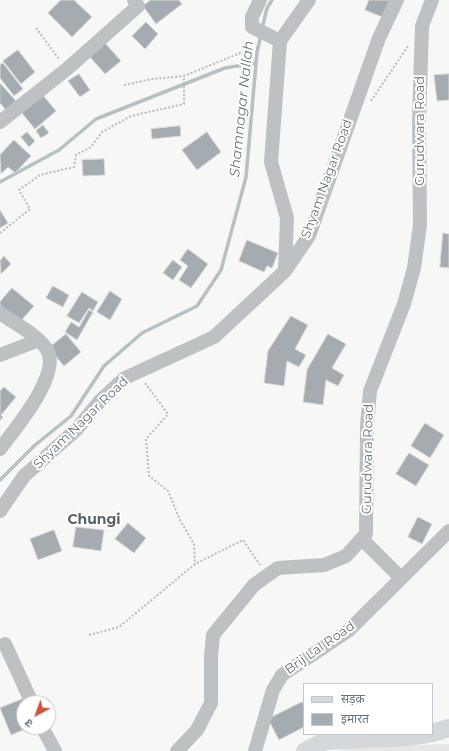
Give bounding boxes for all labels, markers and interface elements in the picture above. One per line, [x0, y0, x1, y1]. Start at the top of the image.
water label: Shamnagar Nallah [226, 40, 258, 178]
street label: Gurudwara Road [412, 76, 428, 186]
street label: Shyam Nagar Road [298, 117, 356, 241]
street label: Shyam Nagar Road [30, 374, 132, 472]
street label: Gurudwara Road [359, 404, 377, 514]
district label: Chungi [67, 512, 121, 528]
street label: Brij Lal Road [282, 618, 358, 678]
legend [303, 683, 433, 735]
text: सड़क [341, 691, 365, 706]
north arrow [16, 695, 56, 735]
text: इमारत [341, 711, 369, 726]
text: उ [22, 716, 36, 731]

